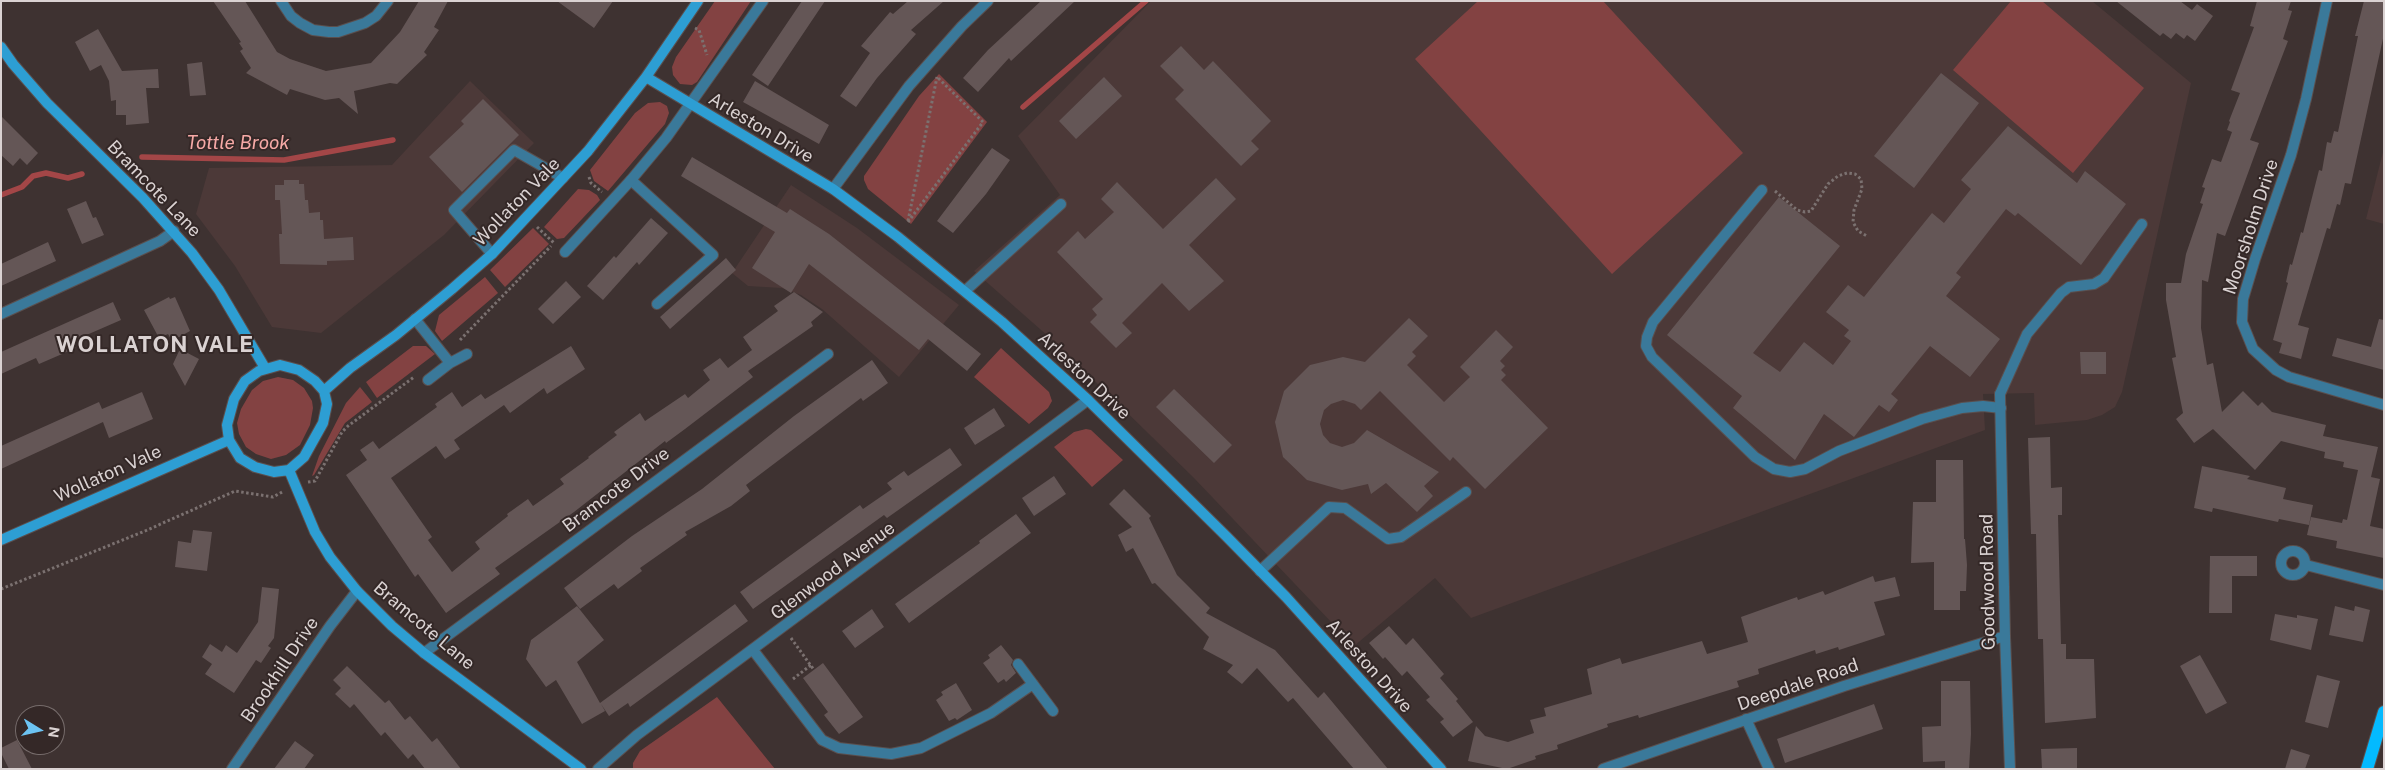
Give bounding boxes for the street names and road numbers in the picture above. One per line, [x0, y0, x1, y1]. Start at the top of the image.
street label: Arleston Drive [705, 88, 817, 168]
street label: Bramcote Lane [103, 136, 205, 242]
street label: Wollaton Vale [469, 153, 565, 251]
street label: Moorsholm Drive [2219, 157, 2283, 297]
street label: Arleston Drive [1033, 328, 1135, 424]
street label: Wollaton Vale [51, 441, 165, 507]
street label: Bramcote Drive [558, 443, 674, 537]
street label: Goodwood Road [1976, 514, 2000, 650]
street label: Glenwood Avenue [767, 517, 899, 625]
street label: Bramcote Lane [369, 577, 479, 675]
street label: Brookhill Drive [237, 613, 323, 727]
street label: Arleston Drive [1321, 615, 1417, 717]
street label: Deepdale Road [1735, 654, 1861, 716]

